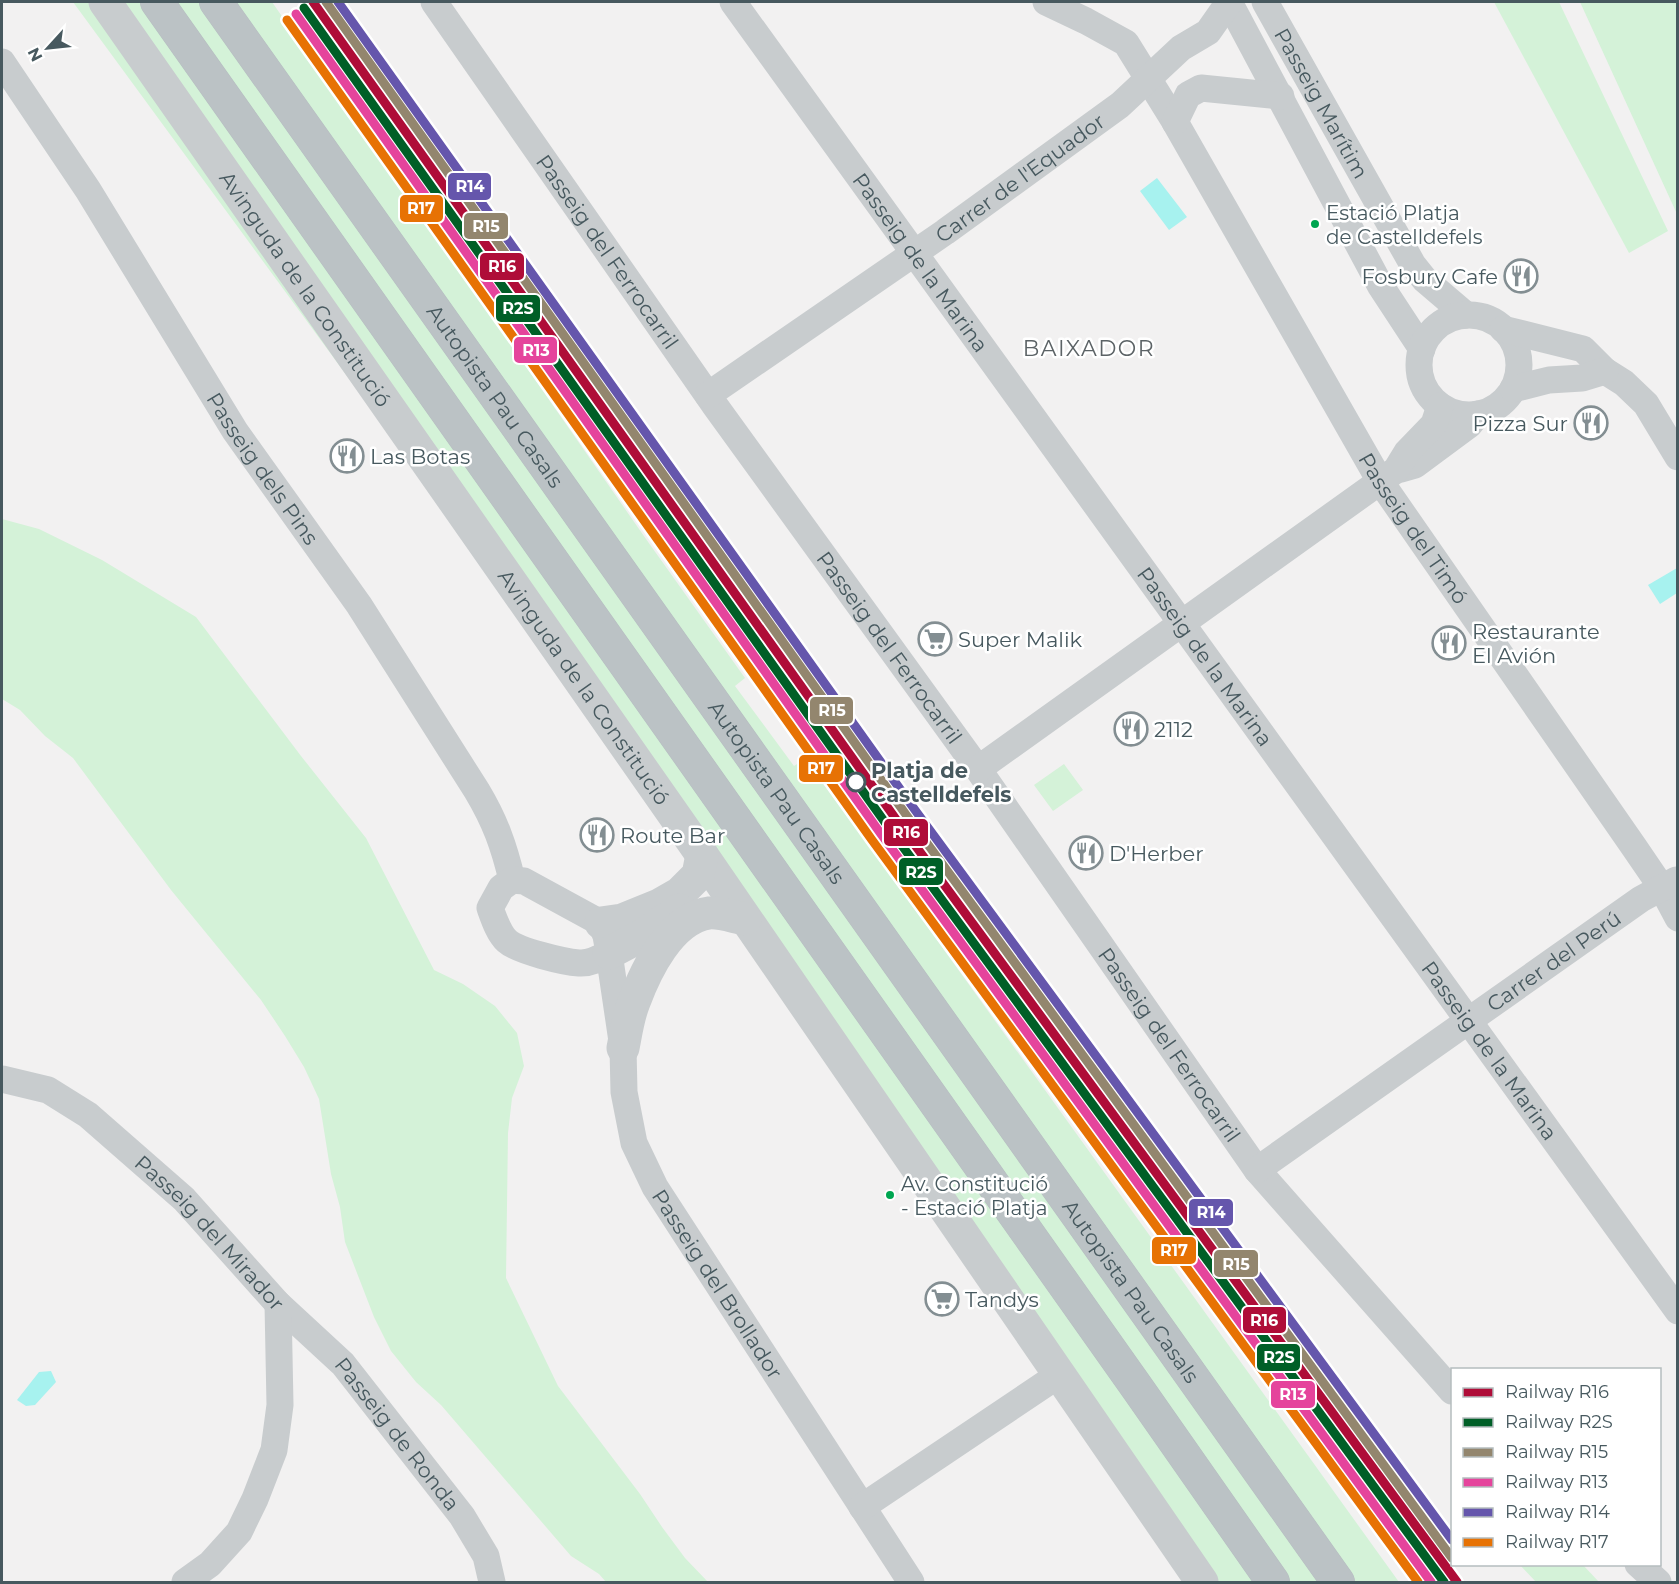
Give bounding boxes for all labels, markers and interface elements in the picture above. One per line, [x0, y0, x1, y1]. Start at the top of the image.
north arrow [18, 18, 78, 78]
street label: Passeig Marítim [1270, 24, 1374, 183]
text: N [24, 45, 46, 65]
street label: Carrer de l'Equador [930, 108, 1109, 247]
street label: Passeig del Ferrocarril [531, 149, 684, 354]
street label: Avinguda de la Constitució [215, 166, 397, 411]
street label: Passeig de la Marina [848, 168, 994, 357]
line badge: R14 [447, 172, 492, 201]
text: R14 [455, 177, 485, 196]
line badge: R17 [399, 194, 444, 223]
text: R17 [407, 199, 435, 218]
place label: Estació Platja de Castelldefels [1326, 201, 1483, 249]
line badge: R15 [463, 212, 509, 240]
text: R15 [472, 217, 500, 236]
marker: Estació Platja de Castelldefels [1309, 218, 1321, 230]
line badge: R16 [479, 252, 525, 281]
text: R16 [488, 257, 516, 276]
restaurant icon: Fosbury Cafe [1503, 258, 1539, 294]
place label: Fosbury Cafe [1361, 264, 1498, 289]
line badge: R2S [495, 294, 541, 323]
street label: Autopista Pau Casals [422, 299, 569, 492]
text: R2S [502, 299, 534, 318]
district label: BAIXADOR [1023, 335, 1155, 362]
line badge: R13 [513, 336, 558, 364]
text: R13 [522, 341, 550, 360]
street label: Passeig dels Pins [202, 388, 324, 549]
restaurant icon: Pizza Sur [1573, 405, 1609, 441]
place label: Pizza Sur [1472, 411, 1568, 436]
restaurant icon: Las Botas [329, 438, 365, 474]
place label: Las Botas [370, 444, 470, 469]
street label: Passeig del Timó [1354, 448, 1474, 608]
street label: Passeig del Ferrocarril [812, 546, 968, 748]
street label: Passeig de la Marina [1132, 562, 1278, 751]
street label: Avinguda de la Constitució [493, 564, 675, 809]
place label: Restaurante El Avión [1472, 619, 1600, 668]
supermarket icon: Super Malik [917, 621, 953, 657]
restaurant icon: Restaurante El Avión [1431, 625, 1467, 661]
place label: Super Malik [958, 627, 1083, 652]
street label: Autopista Pau Casals [703, 696, 851, 889]
line badge: R15 [809, 696, 854, 725]
text: R15 [818, 701, 846, 720]
restaurant icon: 2112 [1113, 711, 1149, 747]
place label: 2112 [1154, 717, 1193, 742]
line badge: R17 [798, 754, 844, 783]
place label: Platja de Castelldefels [871, 758, 1011, 807]
text: R17 [807, 759, 835, 778]
marker: Platja de Castelldefels [846, 772, 866, 792]
restaurant icon: Route Bar [579, 817, 615, 853]
line badge: R16 [883, 818, 929, 847]
place label: Route Bar [620, 823, 725, 848]
text: R16 [892, 823, 920, 842]
restaurant icon: D'Herber [1068, 835, 1104, 871]
place label: D'Herber [1109, 841, 1204, 866]
line badge: R2S [898, 857, 944, 886]
text: R2S [905, 863, 937, 882]
street label: Carrer del Perú [1482, 905, 1625, 1017]
street label: Passeig del Ferrocarril [1093, 942, 1246, 1147]
street label: Passeig de la Marina [1417, 956, 1563, 1145]
street label: Passeig del Mirador [130, 1150, 290, 1315]
place label: Av. Constitució - Estació Platja [901, 1172, 1048, 1220]
street label: Passeig del Brollador [647, 1184, 788, 1383]
marker: Av. Constitució - Estació Platja [884, 1189, 896, 1201]
street label: Autopista Pau Casals [1058, 1195, 1205, 1388]
line badge: R14 [1188, 1198, 1234, 1227]
text: R14 [1196, 1203, 1226, 1222]
line badge: R17 [1151, 1236, 1197, 1265]
text: R17 [1160, 1241, 1188, 1260]
line badge: R15 [1213, 1249, 1259, 1278]
text: R15 [1222, 1255, 1250, 1274]
supermarket icon: Tandys [924, 1281, 960, 1317]
place label: Tandys [965, 1287, 1039, 1312]
line badge: R16 [1242, 1306, 1287, 1334]
text: R16 [1250, 1311, 1278, 1330]
line badge: R2S [1256, 1343, 1301, 1372]
text: R2S [1263, 1348, 1295, 1367]
street label: Passeig de Ronda [330, 1352, 465, 1515]
legend [1451, 1368, 1661, 1566]
line badge: R13 [1270, 1380, 1316, 1409]
text: Railway R16 [1505, 1381, 1609, 1403]
text: R13 [1279, 1385, 1307, 1404]
text: Railway R2S [1505, 1411, 1613, 1433]
text: Railway R15 [1505, 1441, 1608, 1463]
text: Railway R13 [1505, 1471, 1608, 1493]
text: Railway R14 [1505, 1501, 1610, 1523]
text: Railway R17 [1505, 1531, 1609, 1553]

